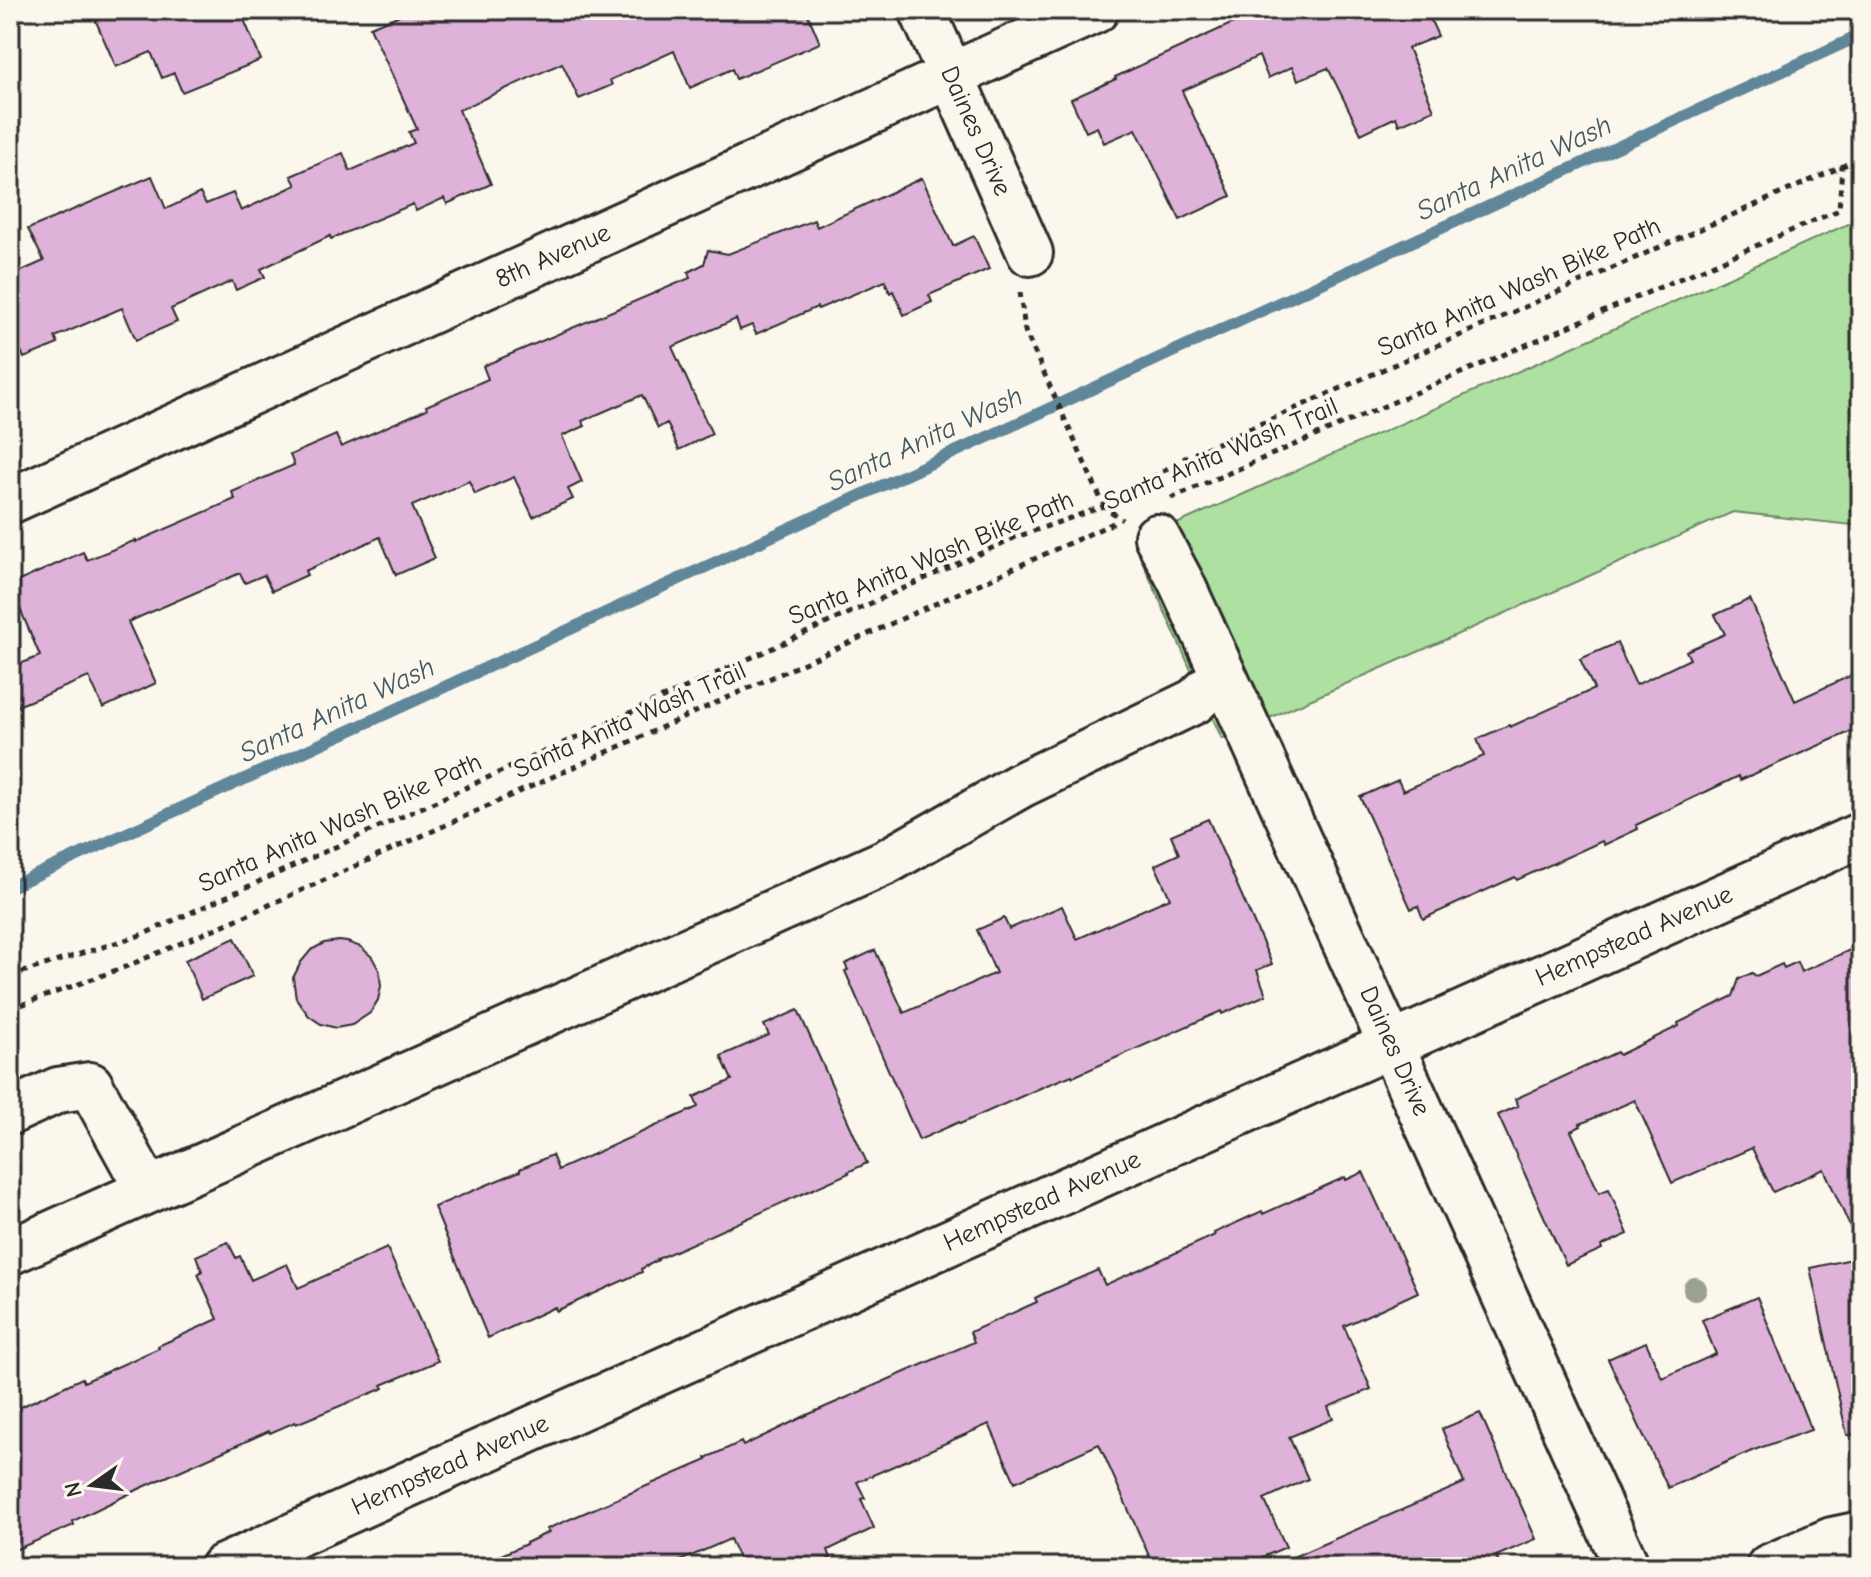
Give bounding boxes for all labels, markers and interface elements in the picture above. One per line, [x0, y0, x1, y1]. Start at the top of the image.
street label: Daines Drive [934, 62, 1018, 200]
water label: Santa Anita Wash [1411, 109, 1617, 227]
street label: Santa Anita Wash Bike Path [1373, 211, 1665, 363]
street label: 8th Avenue [491, 217, 615, 295]
water label: Santa Anita Wash [822, 380, 1028, 498]
street label: Santa Anita Wash Trail [1100, 391, 1342, 517]
street label: Santa Anita Wash Bike Path [784, 484, 1078, 632]
water label: Santa Anita Wash [234, 651, 440, 769]
street label: Santa Anita Wash Trail [509, 655, 751, 785]
street label: Santa Anita Wash Bike Path [194, 747, 486, 899]
street label: Hempstead Avenue [1531, 879, 1737, 993]
street label: Daines Drive [1353, 982, 1437, 1120]
street label: Hempstead Avenue [939, 1144, 1145, 1258]
street label: Hempstead Avenue [347, 1408, 553, 1522]
north arrow [52, 1445, 132, 1525]
text: N [59, 1479, 88, 1500]

